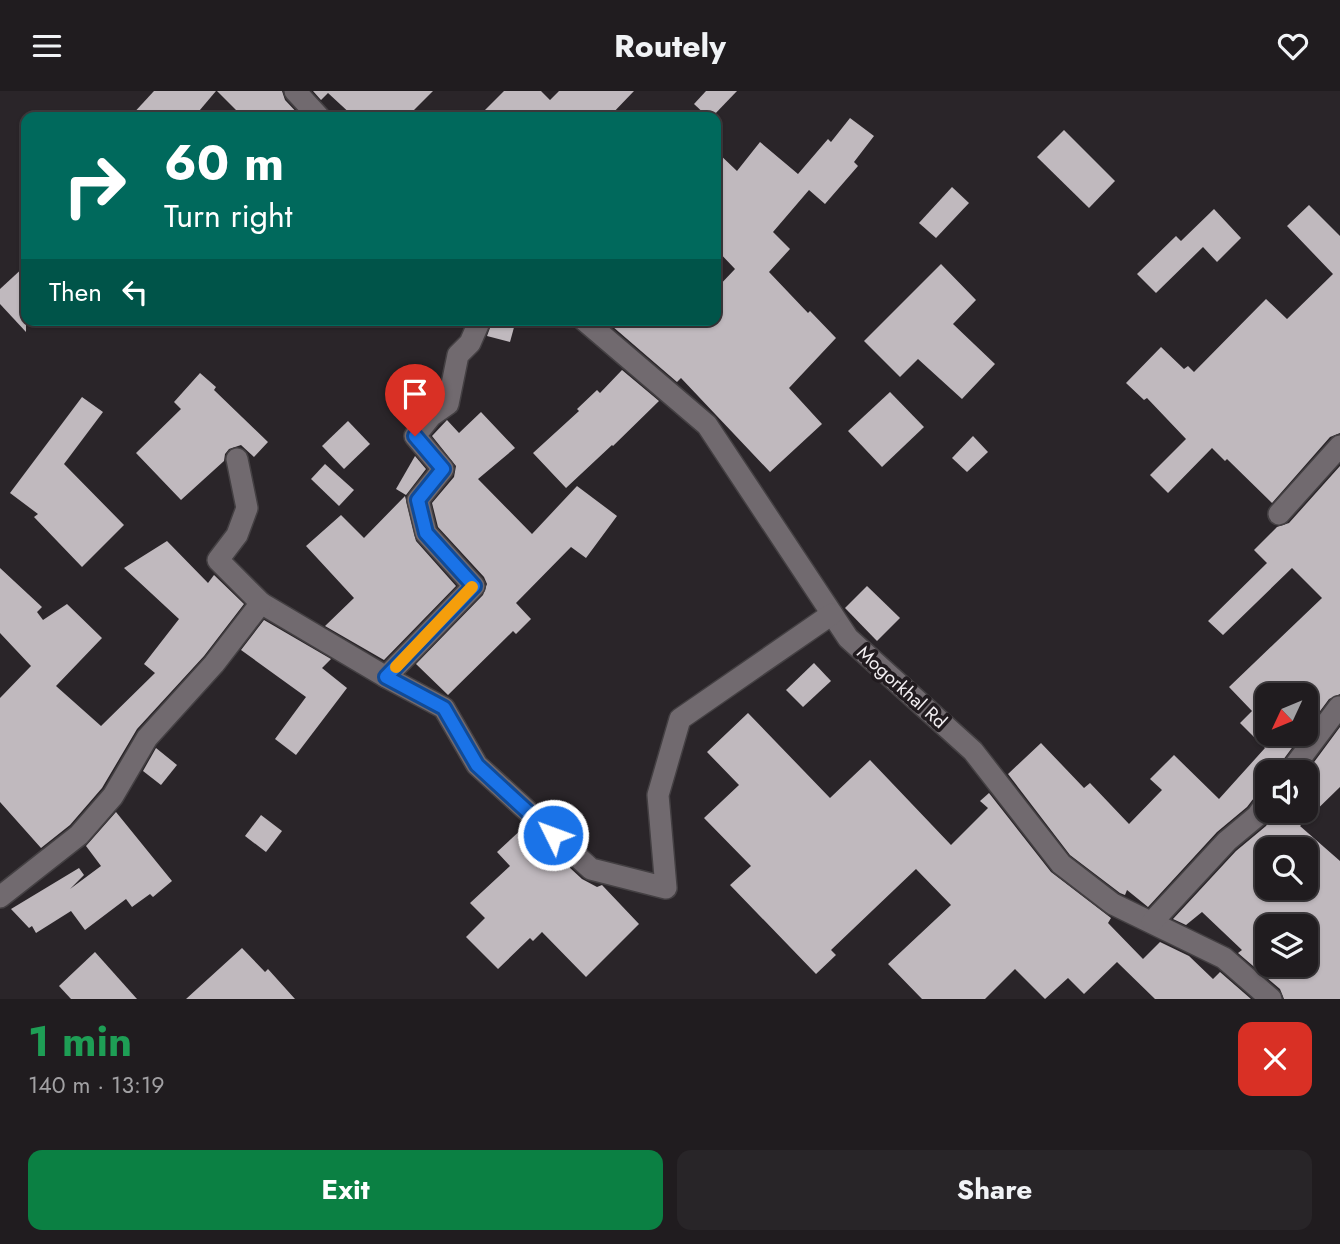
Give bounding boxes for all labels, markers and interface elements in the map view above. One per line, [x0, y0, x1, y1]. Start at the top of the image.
text: Routely [614, 23, 726, 69]
icon: menu [28, 27, 66, 65]
icon: heart [1274, 27, 1312, 65]
text: 60 m [164, 128, 284, 198]
icon: right [49, 140, 140, 231]
text: Turn right [164, 193, 293, 239]
text: Then [49, 273, 102, 311]
icon: left [116, 273, 154, 311]
pin [385, 364, 445, 436]
icon: arrive [396, 375, 434, 413]
street label: Mogorkhal Rd [851, 639, 953, 735]
north arrow [1255, 683, 1318, 745]
map controls [1255, 683, 1318, 977]
button: sound [1255, 760, 1318, 823]
position arrow [516, 798, 590, 872]
button: search [1255, 837, 1318, 900]
button: layers [1255, 914, 1318, 977]
text: 1 min [28, 1011, 132, 1072]
button: close [1238, 1022, 1312, 1096]
text: 140 m · 13:19 [28, 1068, 165, 1102]
button: Exit [28, 1150, 663, 1230]
button: Share [677, 1150, 1312, 1230]

